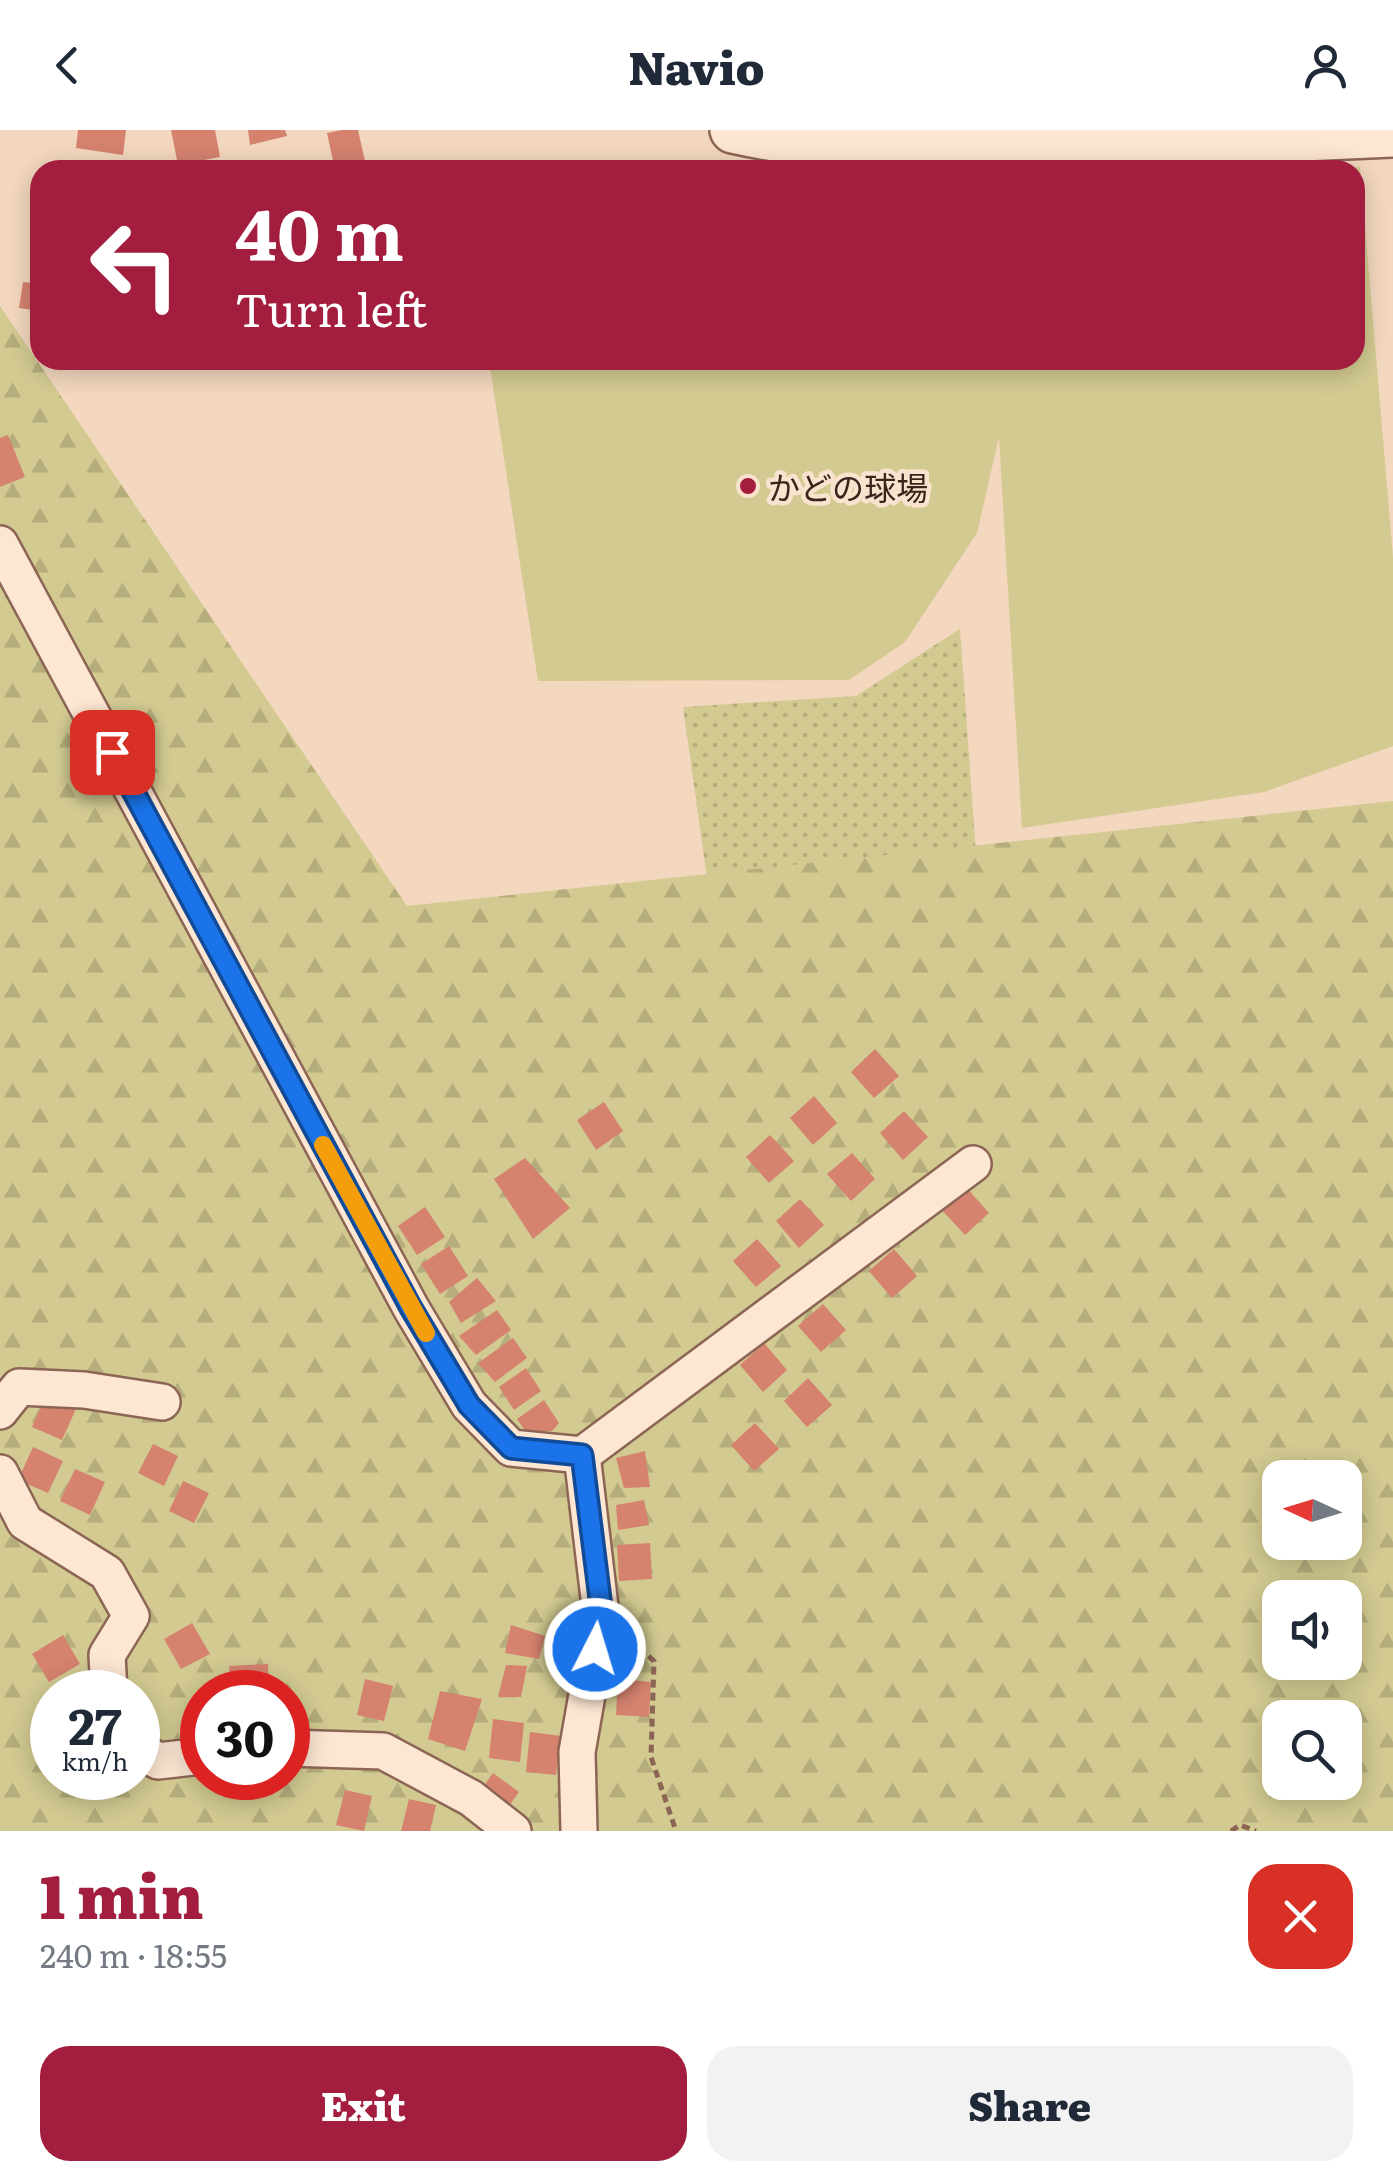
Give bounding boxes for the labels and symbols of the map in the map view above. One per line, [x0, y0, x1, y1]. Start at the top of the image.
place label: かどの球場 [768, 462, 928, 510]
marker: かどの球場 [737, 475, 759, 497]
pin [70, 710, 155, 795]
north arrow [1262, 1460, 1362, 1560]
position arrow [543, 1597, 647, 1701]
speed limit sign: 30 [180, 1670, 310, 1800]

